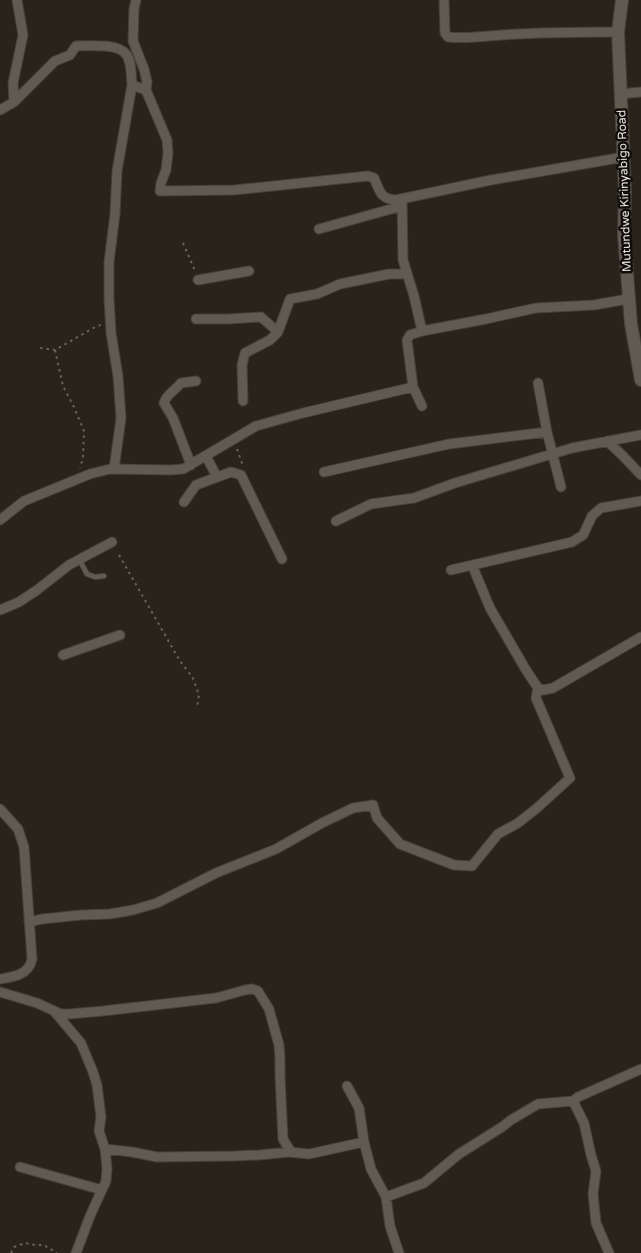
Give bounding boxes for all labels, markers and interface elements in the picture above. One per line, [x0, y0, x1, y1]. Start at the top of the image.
street label: Mutundwe Kirinyabigo Road [614, 110, 634, 272]

